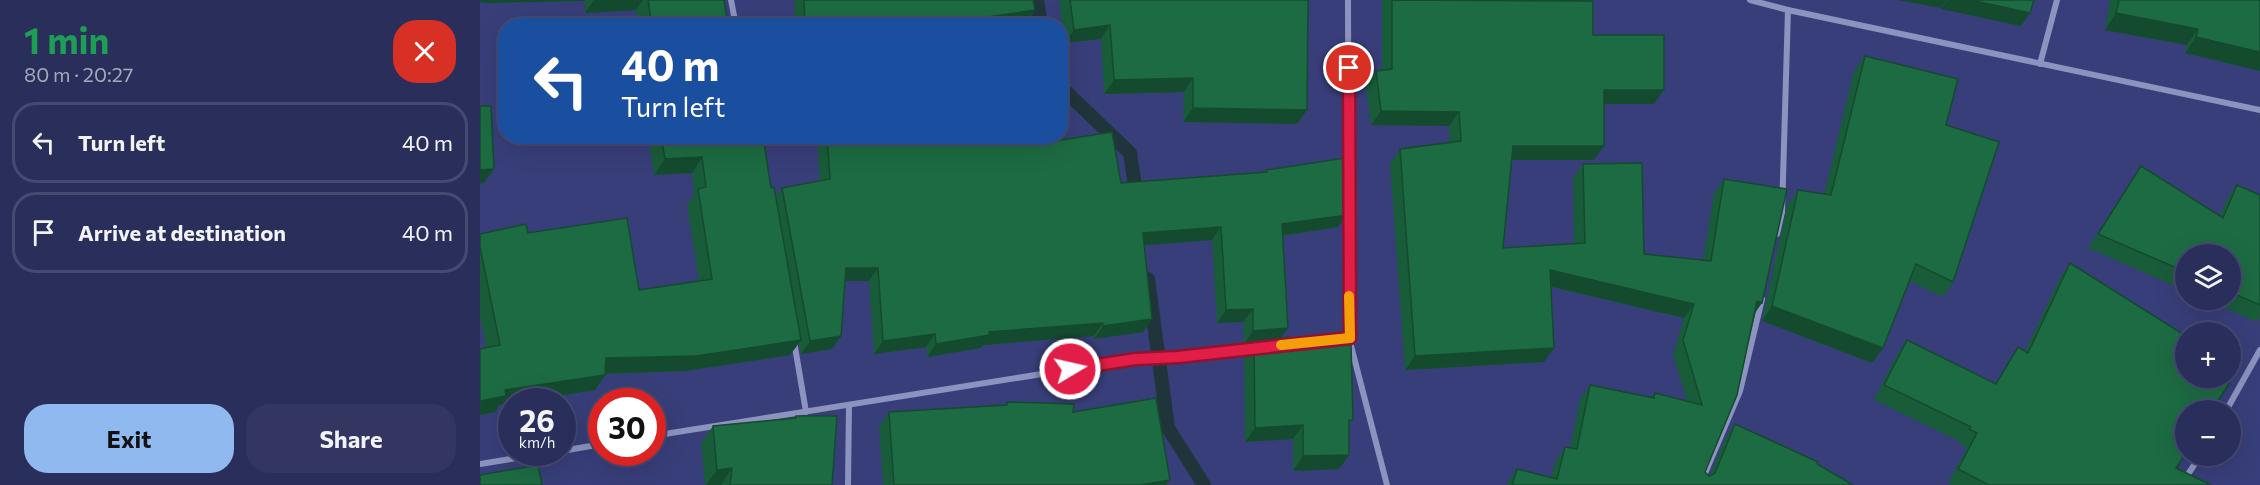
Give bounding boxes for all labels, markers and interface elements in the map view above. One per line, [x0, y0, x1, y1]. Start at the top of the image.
text: 1 min [24, 17, 109, 61]
button: close [393, 20, 456, 83]
text: 40 m [621, 38, 719, 90]
icon: left [522, 42, 600, 120]
pin [1323, 42, 1374, 93]
icon: arrive [1332, 51, 1365, 84]
text: 80 m · 20:27 [24, 62, 133, 86]
text: Turn left [621, 90, 725, 123]
icon: left [27, 126, 60, 159]
text: Turn left [78, 129, 165, 156]
text: 40 m [402, 129, 453, 156]
icon: arrive [27, 216, 60, 249]
text: Arrive at destination [78, 219, 286, 246]
text: 40 m [402, 219, 453, 246]
map controls [2175, 244, 2241, 466]
button: layers [2175, 244, 2241, 310]
button: + [2175, 322, 2241, 388]
position arrow [1038, 337, 1102, 401]
speed limit sign: 30 [588, 388, 666, 466]
button: − [2175, 400, 2241, 466]
text: 26 [519, 401, 555, 438]
button: Exit [24, 404, 234, 473]
button: Share [246, 404, 456, 473]
text: km/h [519, 433, 555, 451]

